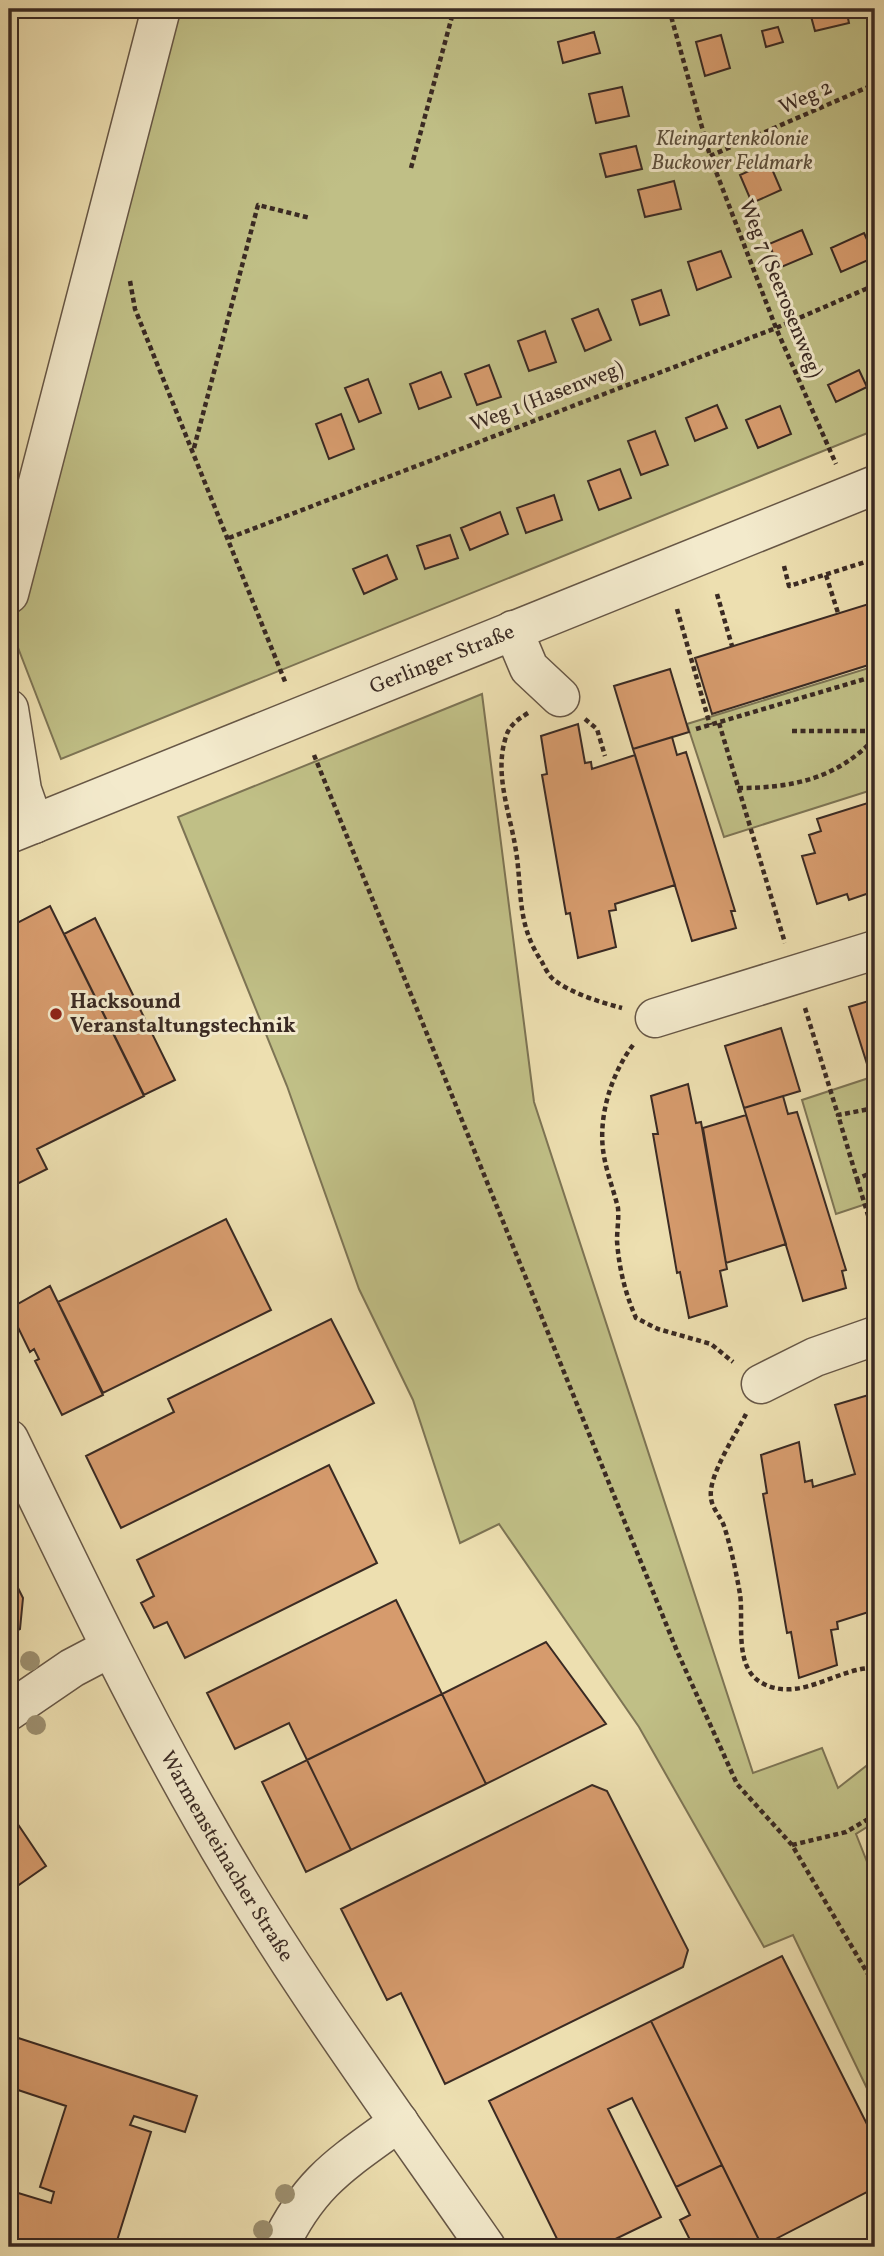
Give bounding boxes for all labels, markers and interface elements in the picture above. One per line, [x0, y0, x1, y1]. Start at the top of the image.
street label: Weg 2 [775, 73, 837, 123]
park label: Kleingartenkolonie Buckower Feldmark [651, 125, 813, 178]
street label: Weg 7 (Seerosenweg) [731, 196, 829, 382]
street label: Weg 1 (Hasenweg) [466, 354, 628, 440]
street label: Gerlinger Straße [365, 617, 519, 702]
place label: Hacksound Veranstaltungstechnik [70, 988, 296, 1041]
marker: Hacksound Veranstaltungstechnik [48, 1006, 64, 1022]
street label: Warmensteinacher Straße [153, 1746, 300, 1968]

